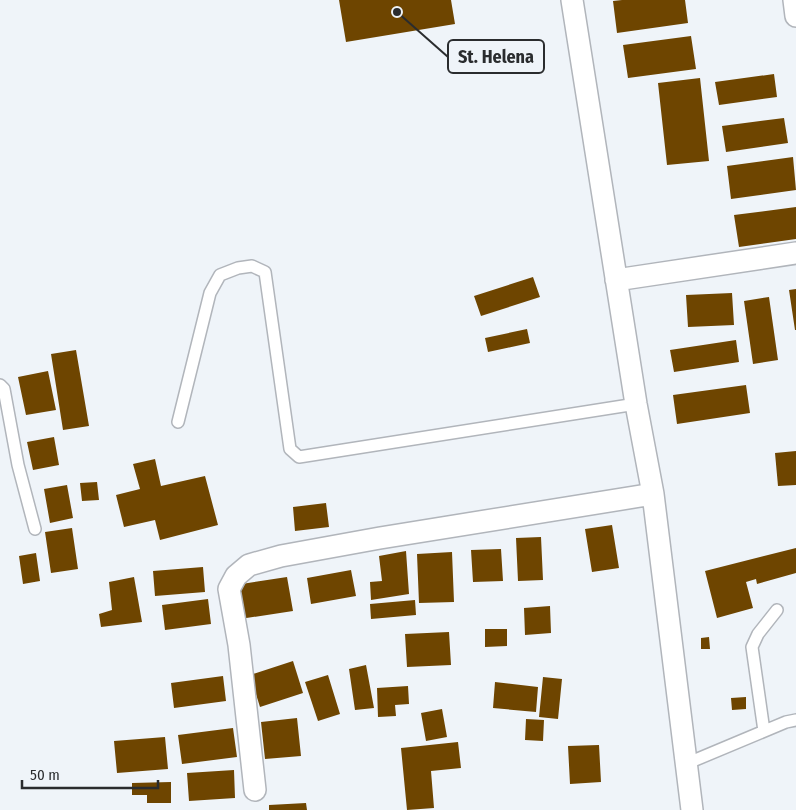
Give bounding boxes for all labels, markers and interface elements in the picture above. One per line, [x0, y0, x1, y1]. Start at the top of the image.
callout: St. Helena [448, 40, 544, 73]
text: St. Helena [458, 46, 534, 68]
scale bar [22, 758, 159, 790]
text: 50 m [30, 766, 60, 784]

